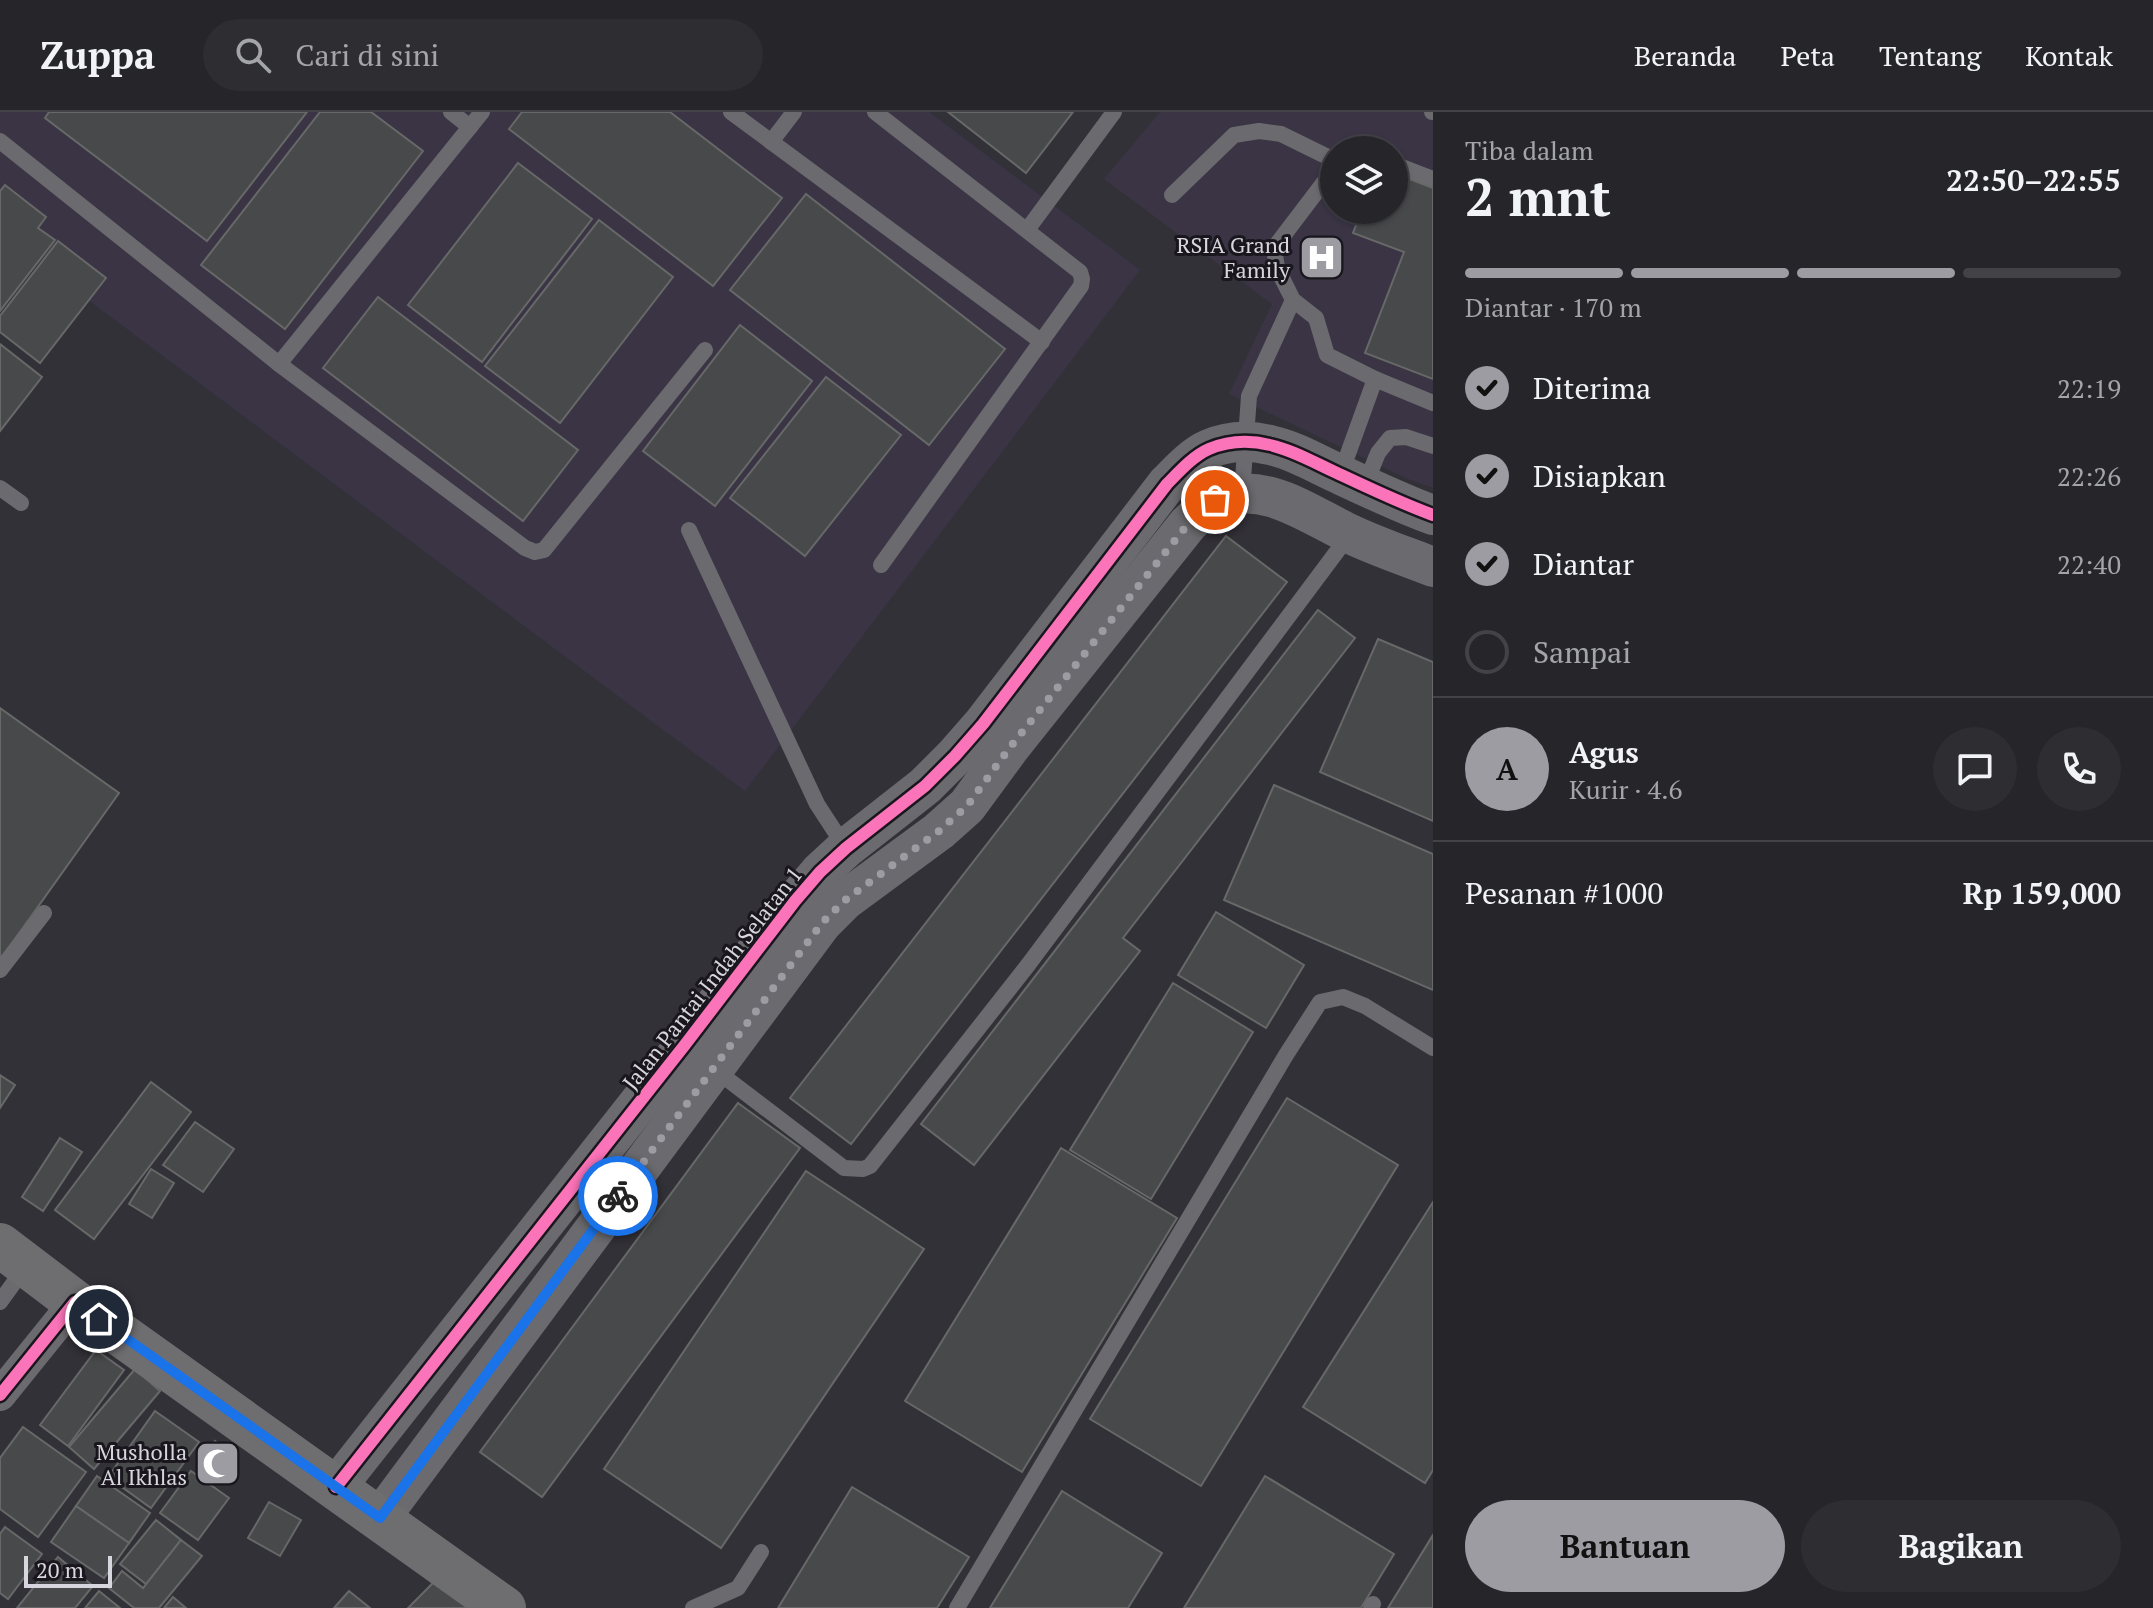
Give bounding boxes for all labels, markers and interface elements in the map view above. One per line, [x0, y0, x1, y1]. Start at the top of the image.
search box [203, 19, 763, 91]
text: Zuppa [40, 30, 155, 80]
icon: search [231, 33, 275, 77]
text: Cari di sini [295, 35, 439, 75]
text: Beranda [1634, 37, 1737, 74]
text: Peta [1781, 37, 1835, 74]
text: Tentang [1879, 37, 1981, 74]
text: Kontak [2025, 37, 2113, 74]
text: Tiba dalam [1465, 133, 1594, 167]
map controls [1320, 136, 1408, 224]
button: layers [1320, 136, 1408, 224]
text: 22:50–22:55 [1946, 160, 2121, 200]
text: 2 mnt [1465, 162, 1611, 231]
place label: RSIA Grand Family [1177, 230, 1291, 284]
hospital icon: RSIA Grand Family [1297, 233, 1345, 281]
text: Diantar · 170 m [1465, 290, 1642, 324]
icon: check [1465, 366, 1509, 410]
text: Diterima [1533, 368, 1651, 408]
text: 22:19 [2057, 371, 2121, 405]
icon: check [1465, 454, 1509, 498]
text: Disiapkan [1533, 456, 1666, 496]
text: 22:26 [2057, 459, 2121, 493]
pin [1181, 466, 1249, 534]
icon: bag [1193, 478, 1237, 522]
icon: check [1465, 542, 1509, 586]
text: Diantar [1533, 544, 1634, 584]
text: 22:40 [2057, 547, 2121, 581]
text: Sampai [1533, 632, 1631, 672]
button: chat [1933, 727, 2017, 811]
button: phone [2037, 727, 2121, 811]
text: Agus [1569, 732, 1639, 772]
text: A [1496, 749, 1518, 789]
text: Kurir · 4.6 [1569, 772, 1682, 806]
street label: Jalan Pantai Indah Selatan 1 [616, 860, 808, 1096]
text: Pesanan #1000 [1465, 873, 1663, 913]
text: Rp 159,000 [1963, 873, 2121, 913]
courier [578, 1156, 658, 1236]
icon: bike [596, 1174, 640, 1218]
pin [65, 1285, 133, 1353]
icon: home [77, 1297, 121, 1341]
place label: Musholla Al Ikhlas [96, 1437, 187, 1491]
mosque icon: Musholla Al Ikhlas [194, 1440, 242, 1488]
button: Bantuan [1465, 1500, 1785, 1592]
button: Bagikan [1801, 1500, 2121, 1592]
scale bar [24, 1552, 112, 1588]
text: 20 m [36, 1555, 84, 1584]

